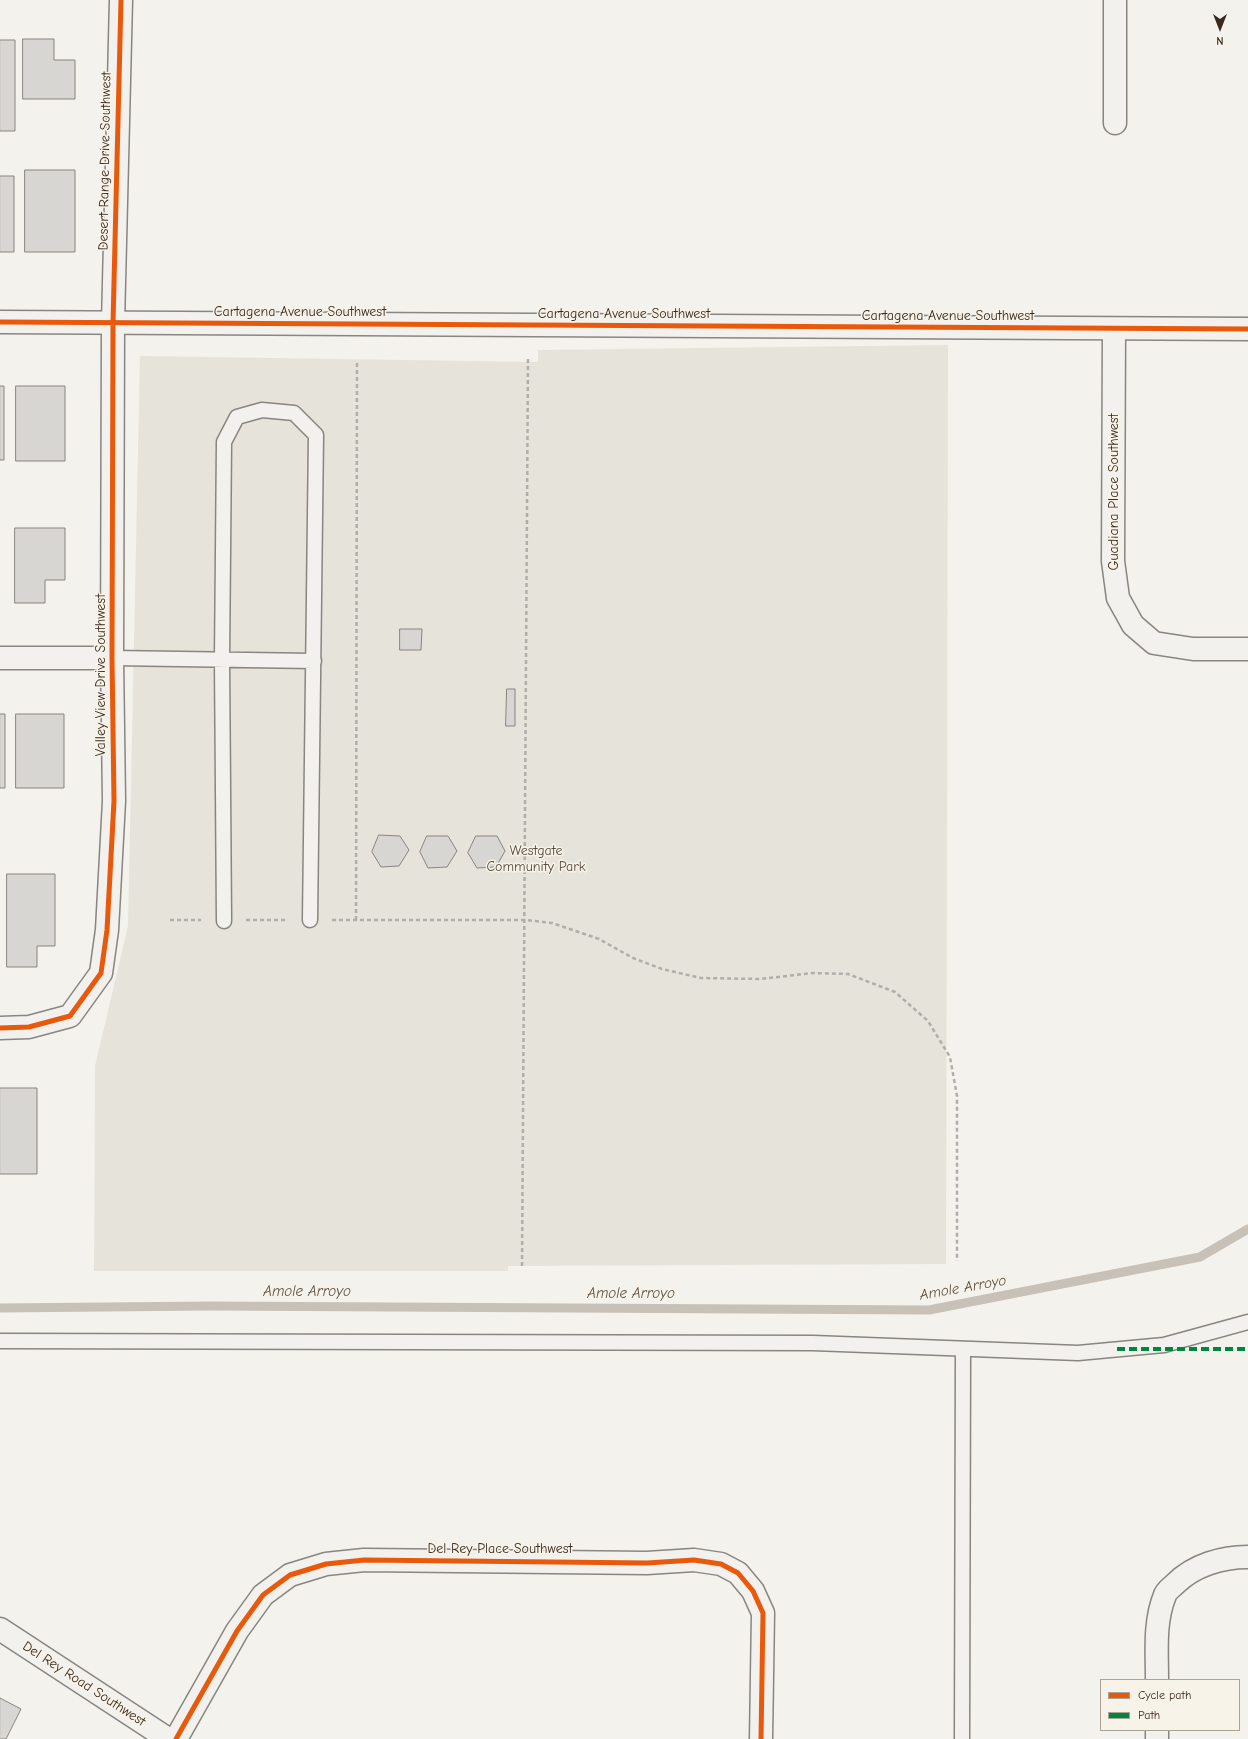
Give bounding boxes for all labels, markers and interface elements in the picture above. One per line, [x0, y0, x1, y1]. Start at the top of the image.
north arrow [1200, 8, 1240, 48]
text: N [1216, 34, 1224, 47]
street label: Desert Range Drive Southwest [95, 72, 115, 250]
street label: Cartagena Avenue Southwest [214, 304, 386, 320]
street label: Cartagena Avenue Southwest [538, 306, 710, 322]
street label: Cartagena Avenue Southwest [862, 308, 1034, 324]
street label: Guadiana Place Southwest [1106, 413, 1122, 571]
street label: Valley View Drive Southwest [93, 594, 109, 756]
park label: Westgate Community Park [487, 843, 585, 876]
water label: Amole Arroyo [918, 1272, 1008, 1304]
water label: Amole Arroyo [263, 1283, 351, 1301]
water label: Amole Arroyo [587, 1285, 675, 1303]
street label: Del Rey Place Southwest [427, 1541, 573, 1557]
street label: Del Rey Road Southwest [19, 1638, 149, 1730]
legend [1100, 1679, 1240, 1731]
text: Cycle path [1138, 1688, 1191, 1702]
text: Path [1138, 1708, 1160, 1722]

